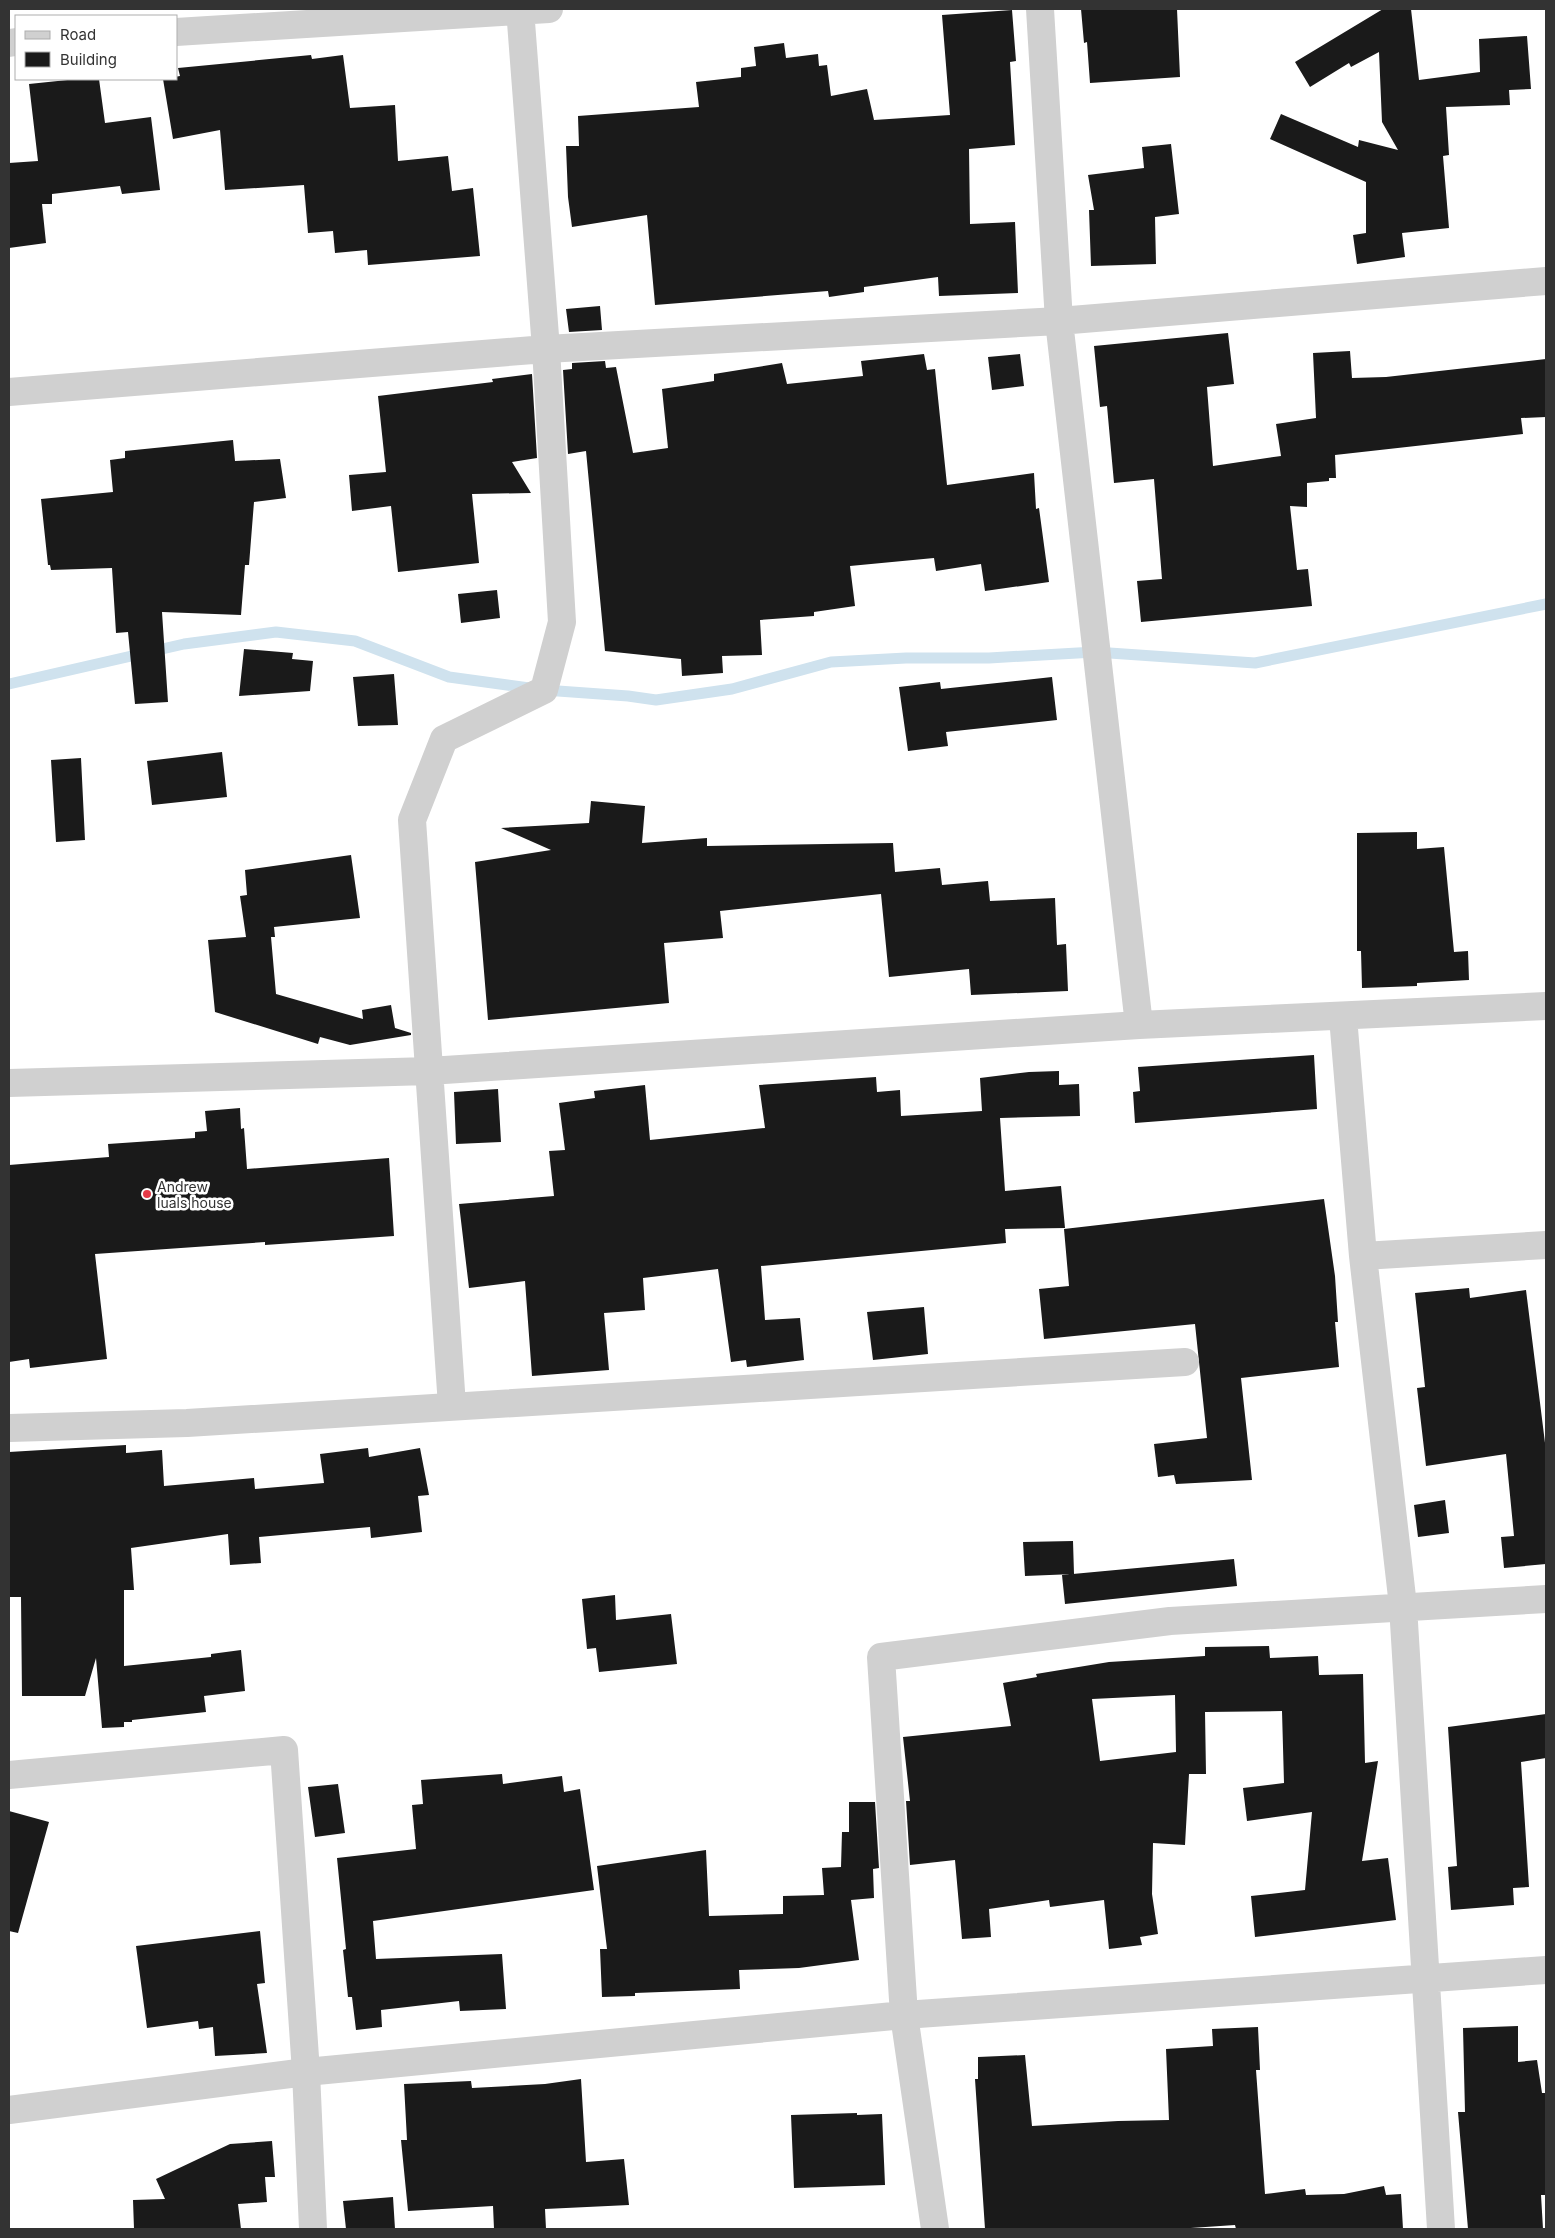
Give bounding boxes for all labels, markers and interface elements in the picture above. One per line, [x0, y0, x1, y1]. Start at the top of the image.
legend [15, 15, 178, 80]
text: Road [60, 25, 96, 44]
text: Building [60, 50, 117, 69]
place label: Andrew luals house [157, 1178, 232, 1211]
marker: Andrew luals house [141, 1188, 153, 1200]

